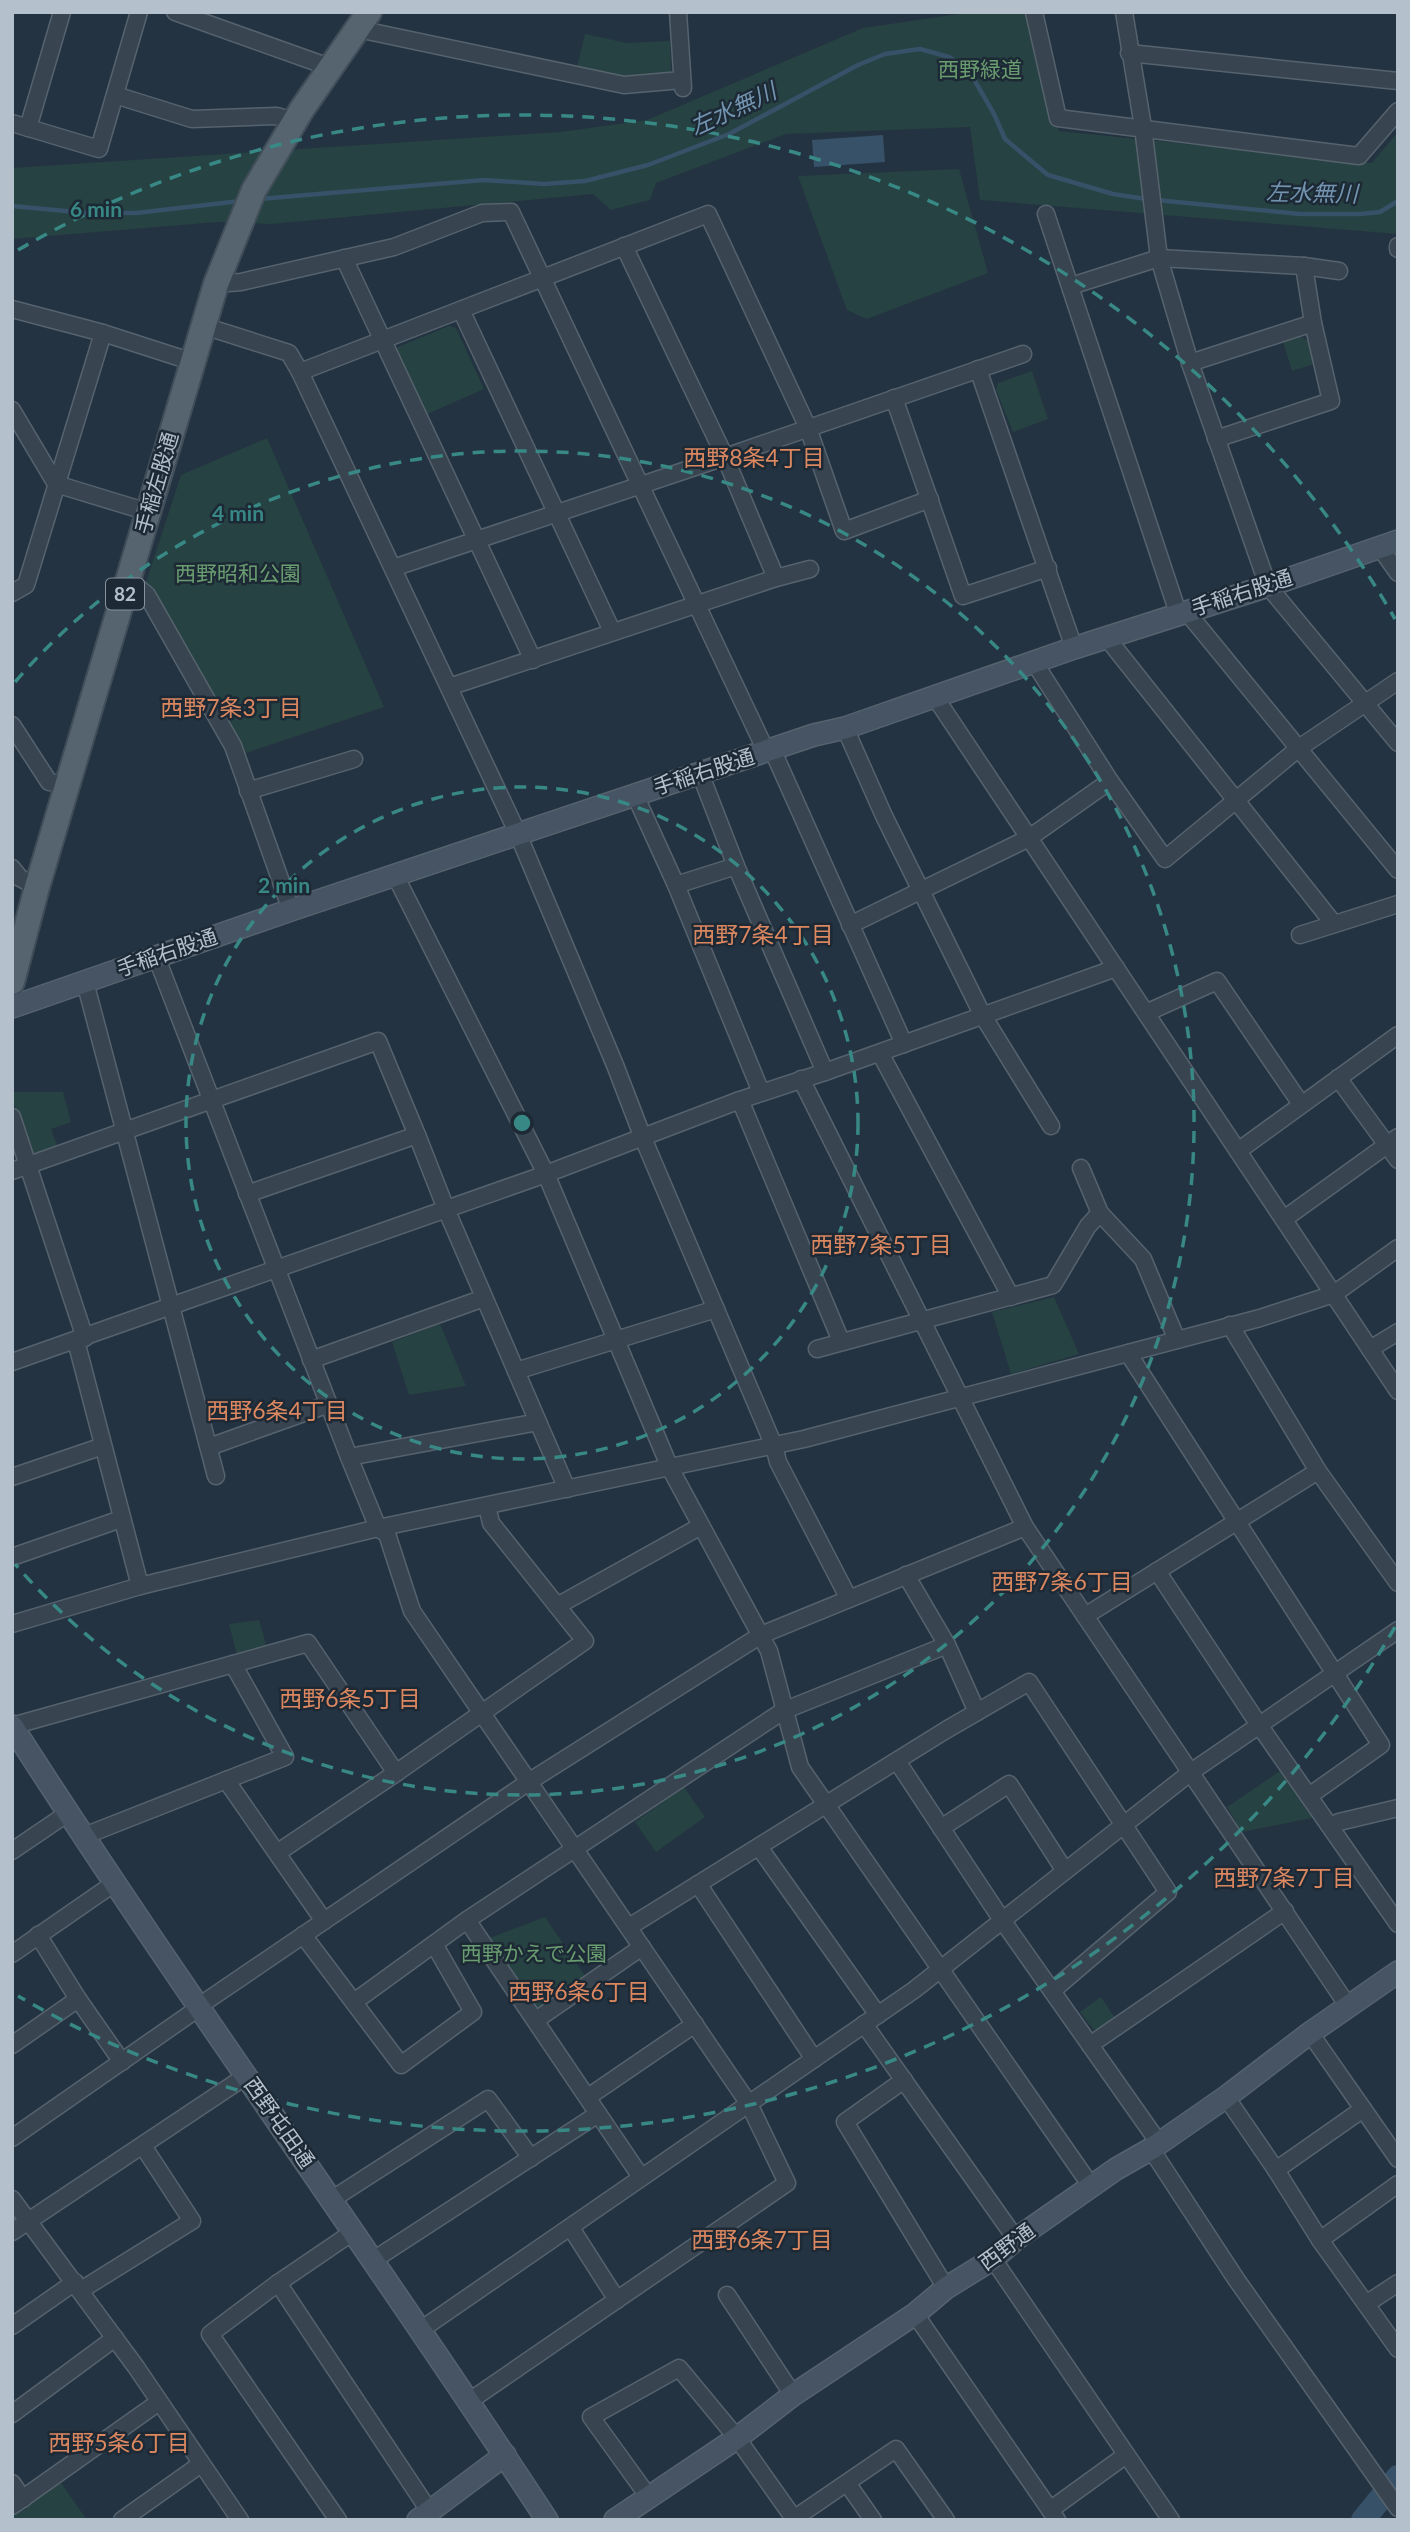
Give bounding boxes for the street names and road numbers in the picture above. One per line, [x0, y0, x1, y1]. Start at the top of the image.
street label: 手稲左股通 [129, 429, 182, 536]
street label: 手稲右股通 [1188, 563, 1295, 620]
road number: 82 [106, 579, 144, 610]
street label: 手稲右股通 [650, 742, 757, 799]
street label: 手稲右股通 [113, 923, 220, 980]
street label: 西野屯田通 [240, 2072, 321, 2172]
street label: 西野通 [973, 2217, 1039, 2274]

